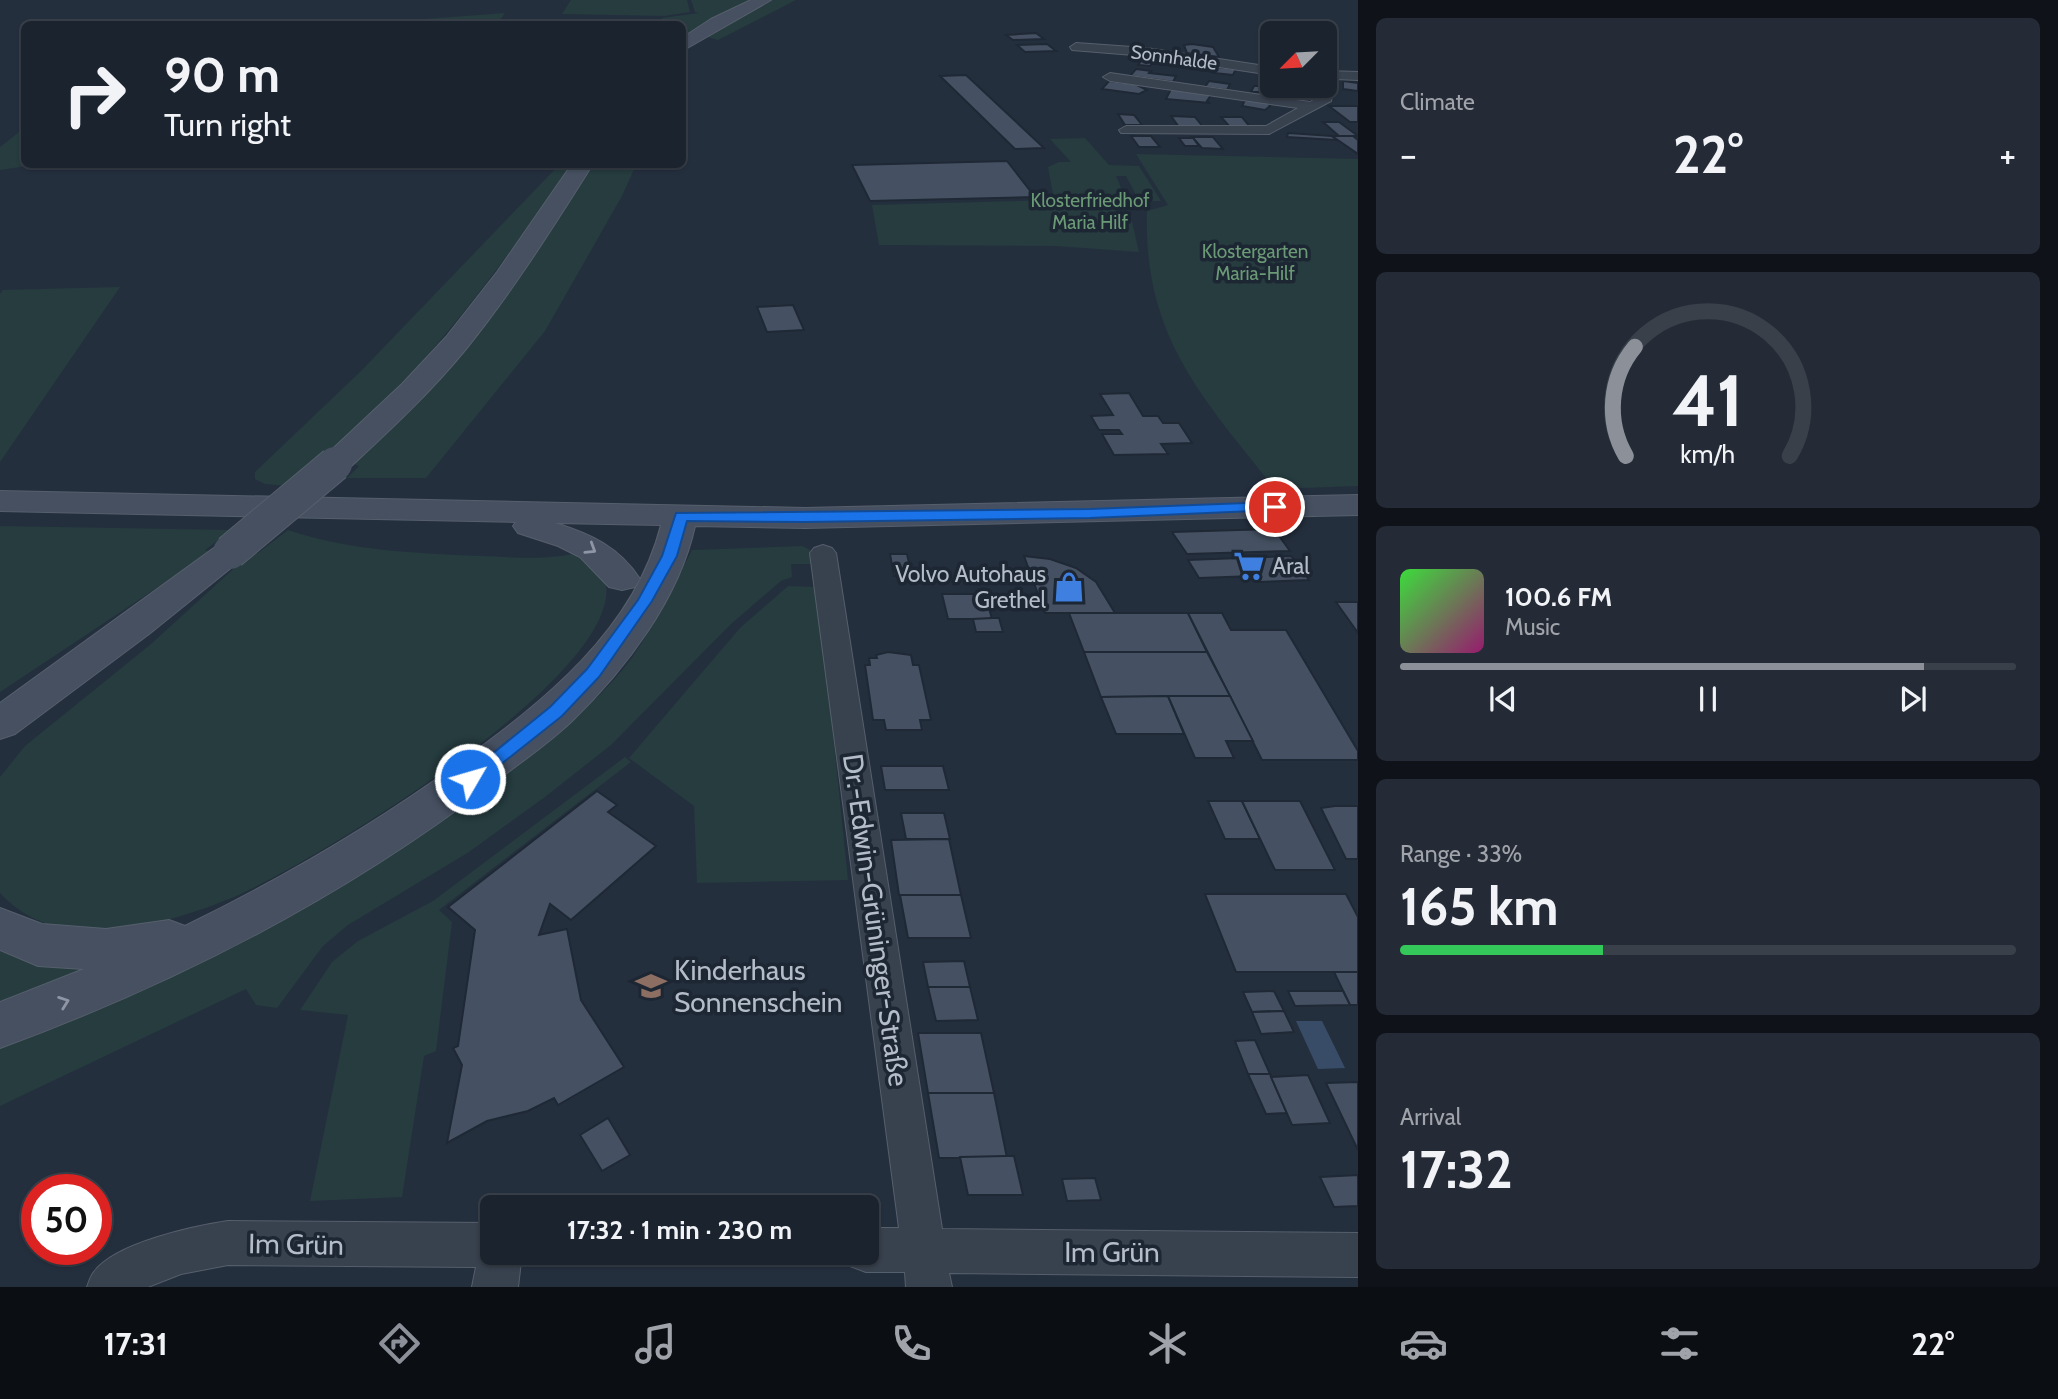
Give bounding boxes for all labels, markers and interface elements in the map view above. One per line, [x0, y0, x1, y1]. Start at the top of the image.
north arrow [1260, 21, 1337, 98]
map controls [1260, 21, 1337, 98]
street label: Sonnhalde [1129, 40, 1219, 75]
text: 90 m [164, 45, 280, 104]
icon: right [49, 49, 140, 140]
text: Climate [1400, 88, 1475, 116]
text: Turn right [164, 105, 291, 144]
text: 22° [1673, 123, 1743, 186]
text: − [1400, 131, 1417, 178]
text: + [1999, 131, 2016, 178]
park label: Klosterfriedhof Maria Hilf [1030, 189, 1150, 234]
park label: Klostergarten Maria-Hilf [1202, 240, 1308, 285]
text: 41 [1672, 356, 1744, 444]
text: km/h [1681, 438, 1735, 468]
pin [1245, 477, 1305, 537]
icon: arrive [1256, 488, 1294, 526]
one-way arrow [584, 541, 597, 554]
supermarket icon: Aral [1232, 549, 1266, 583]
place label: Aral [1272, 552, 1310, 580]
place label: Volvo Autohaus Grethel [895, 560, 1047, 614]
shop icon: Volvo Autohaus Grethel [1052, 570, 1086, 604]
text: 100.6 FM [1505, 581, 1612, 613]
text: Music [1505, 613, 1560, 641]
icon: previous [1484, 680, 1522, 718]
icon: pause [1689, 680, 1727, 718]
icon: next [1894, 680, 1932, 718]
position arrow [433, 742, 507, 816]
street label: Dr.-Edwin-Grüninger-Straße [836, 752, 916, 1088]
text: Range · 33% [1400, 840, 1522, 868]
text: 165 km [1400, 875, 1558, 938]
place label: Kinderhaus Sonnenschein [674, 953, 842, 1019]
school or university icon: Kinderhaus Sonnenschein [634, 969, 668, 1003]
one-way arrow [58, 996, 70, 1010]
text: Arrival [1400, 1103, 1461, 1131]
text: 17:32 [1400, 1138, 1513, 1201]
speed limit sign: 50 [21, 1174, 112, 1265]
text: 17:32 · 1 min · 230 m [567, 1214, 792, 1246]
street label: Im Grün [248, 1226, 344, 1262]
street label: Im Grün [1064, 1235, 1160, 1269]
icon: directions [375, 1319, 424, 1368]
icon: music [631, 1319, 680, 1368]
icon: phone [887, 1319, 936, 1368]
icon: climate [1143, 1319, 1192, 1368]
icon: car [1399, 1319, 1448, 1368]
icon: filters [1655, 1319, 1704, 1368]
text: 17:31 [104, 1324, 168, 1363]
text: 22° [1911, 1324, 1954, 1363]

